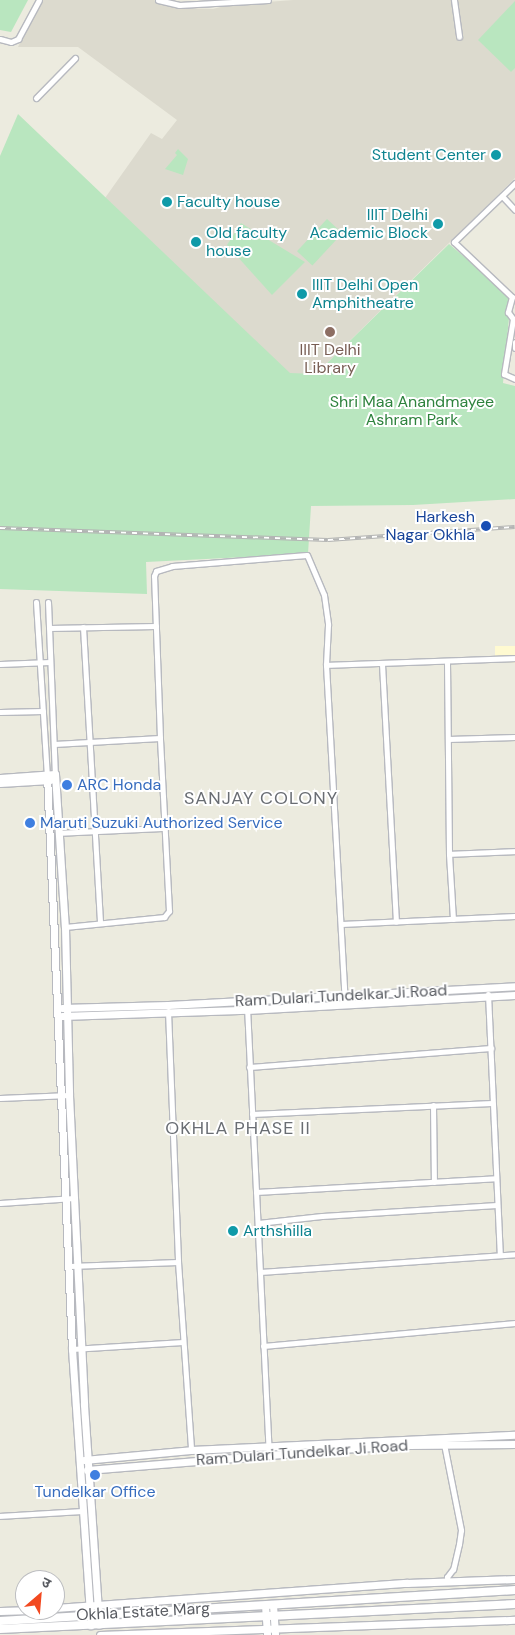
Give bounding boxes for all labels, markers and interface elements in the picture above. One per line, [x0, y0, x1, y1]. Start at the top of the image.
place label: Student Center [372, 145, 486, 165]
marker: Student Center [490, 149, 502, 161]
place label: Faculty house [177, 192, 280, 212]
marker: Faculty house [161, 196, 173, 208]
place label: IIIT Delhi Academic Block [309, 205, 428, 243]
marker: IIIT Delhi Academic Block [432, 218, 444, 230]
place label: Old faculty house [206, 223, 287, 261]
marker: Old faculty house [190, 236, 202, 248]
place label: IIIT Delhi Open Amphitheatre [312, 275, 418, 313]
marker: IIIT Delhi Open Amphitheatre [296, 288, 308, 300]
marker: IIIT Delhi Library [324, 326, 336, 338]
place label: IIIT Delhi Library [299, 340, 361, 378]
park label: Shri Maa Anandmayee Ashram Park [330, 392, 494, 430]
place label: Harkesh Nagar Okhla [386, 507, 475, 545]
marker: Harkesh Nagar Okhla [479, 519, 493, 533]
place label: ARC Honda [77, 775, 161, 795]
marker: ARC Honda [61, 779, 73, 791]
district label: SANJAY COLONY [182, 787, 340, 809]
place label: Maruti Suzuki Authorized Service [40, 813, 283, 833]
marker: Maruti Suzuki Authorized Service [24, 817, 36, 829]
street label: Ram Dulari Tundelkar Ji Road [234, 981, 448, 1011]
district label: OKHLA PHASE II [164, 1117, 312, 1139]
place label: Arthshilla [243, 1221, 312, 1241]
marker: Arthshilla [227, 1225, 239, 1237]
street label: Ram Dulari Tundelkar Ji Road [195, 1436, 409, 1470]
marker: Tundelkar Office [89, 1469, 101, 1481]
place label: Tundelkar Office [34, 1482, 156, 1502]
north arrow [15, 1570, 65, 1620]
text: उ [39, 1573, 54, 1592]
street label: Okhla Estate Marg [76, 1599, 210, 1625]

